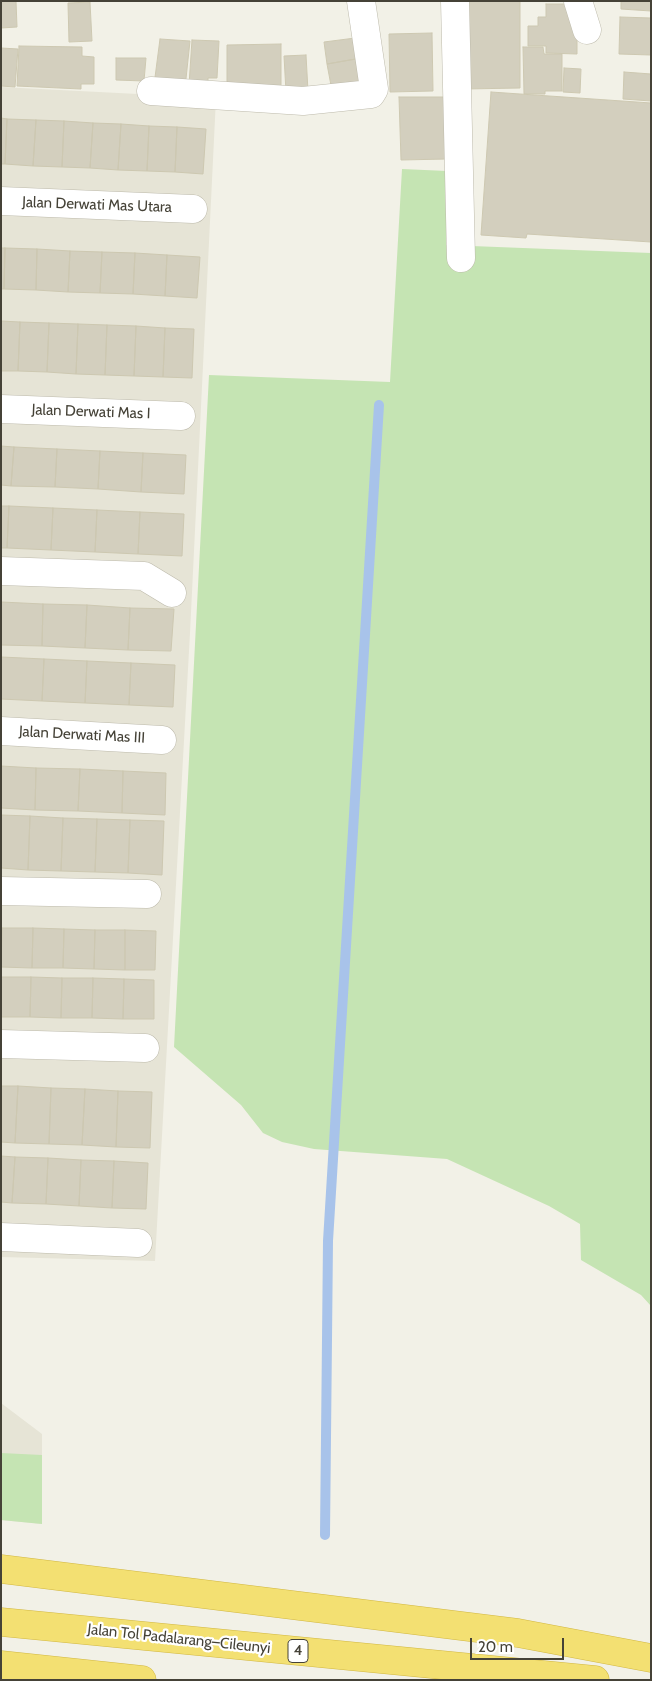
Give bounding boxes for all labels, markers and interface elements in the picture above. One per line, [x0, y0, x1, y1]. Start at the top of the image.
street label: Jalan Derwati Mas Utara [22, 193, 172, 217]
street label: Jalan Derwati Mas I [31, 401, 151, 423]
street label: Jalan Derwati Mas III [18, 723, 146, 747]
street label: Jalan Tol Padalarang–Cileunyi [87, 1620, 271, 1658]
scale bar [472, 1628, 566, 1660]
text: 20 m [478, 1638, 513, 1656]
road number: 4 [288, 1640, 308, 1662]

